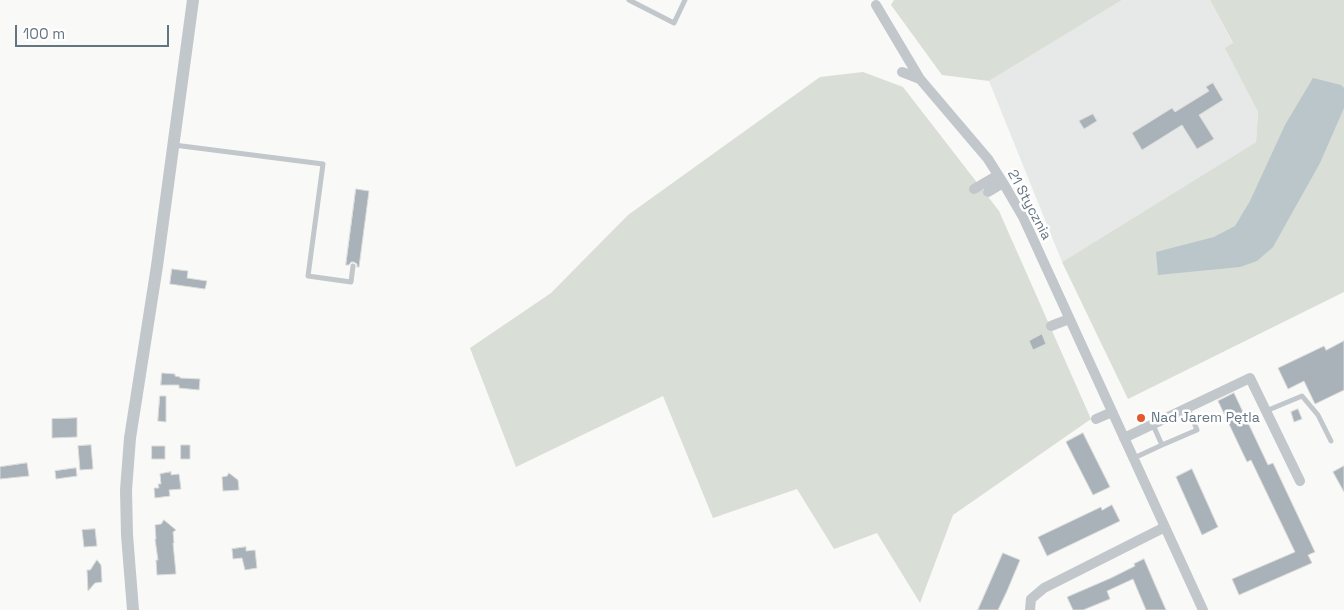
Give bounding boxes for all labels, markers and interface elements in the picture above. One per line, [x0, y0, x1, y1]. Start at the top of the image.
scale bar [18, 15, 171, 47]
text: 100 m [23, 24, 65, 43]
street label: 21 Stycznia [1004, 167, 1054, 243]
place label: Nad Jarem Pętla [1151, 410, 1260, 426]
marker: Nad Jarem Pętla [1135, 412, 1147, 424]

